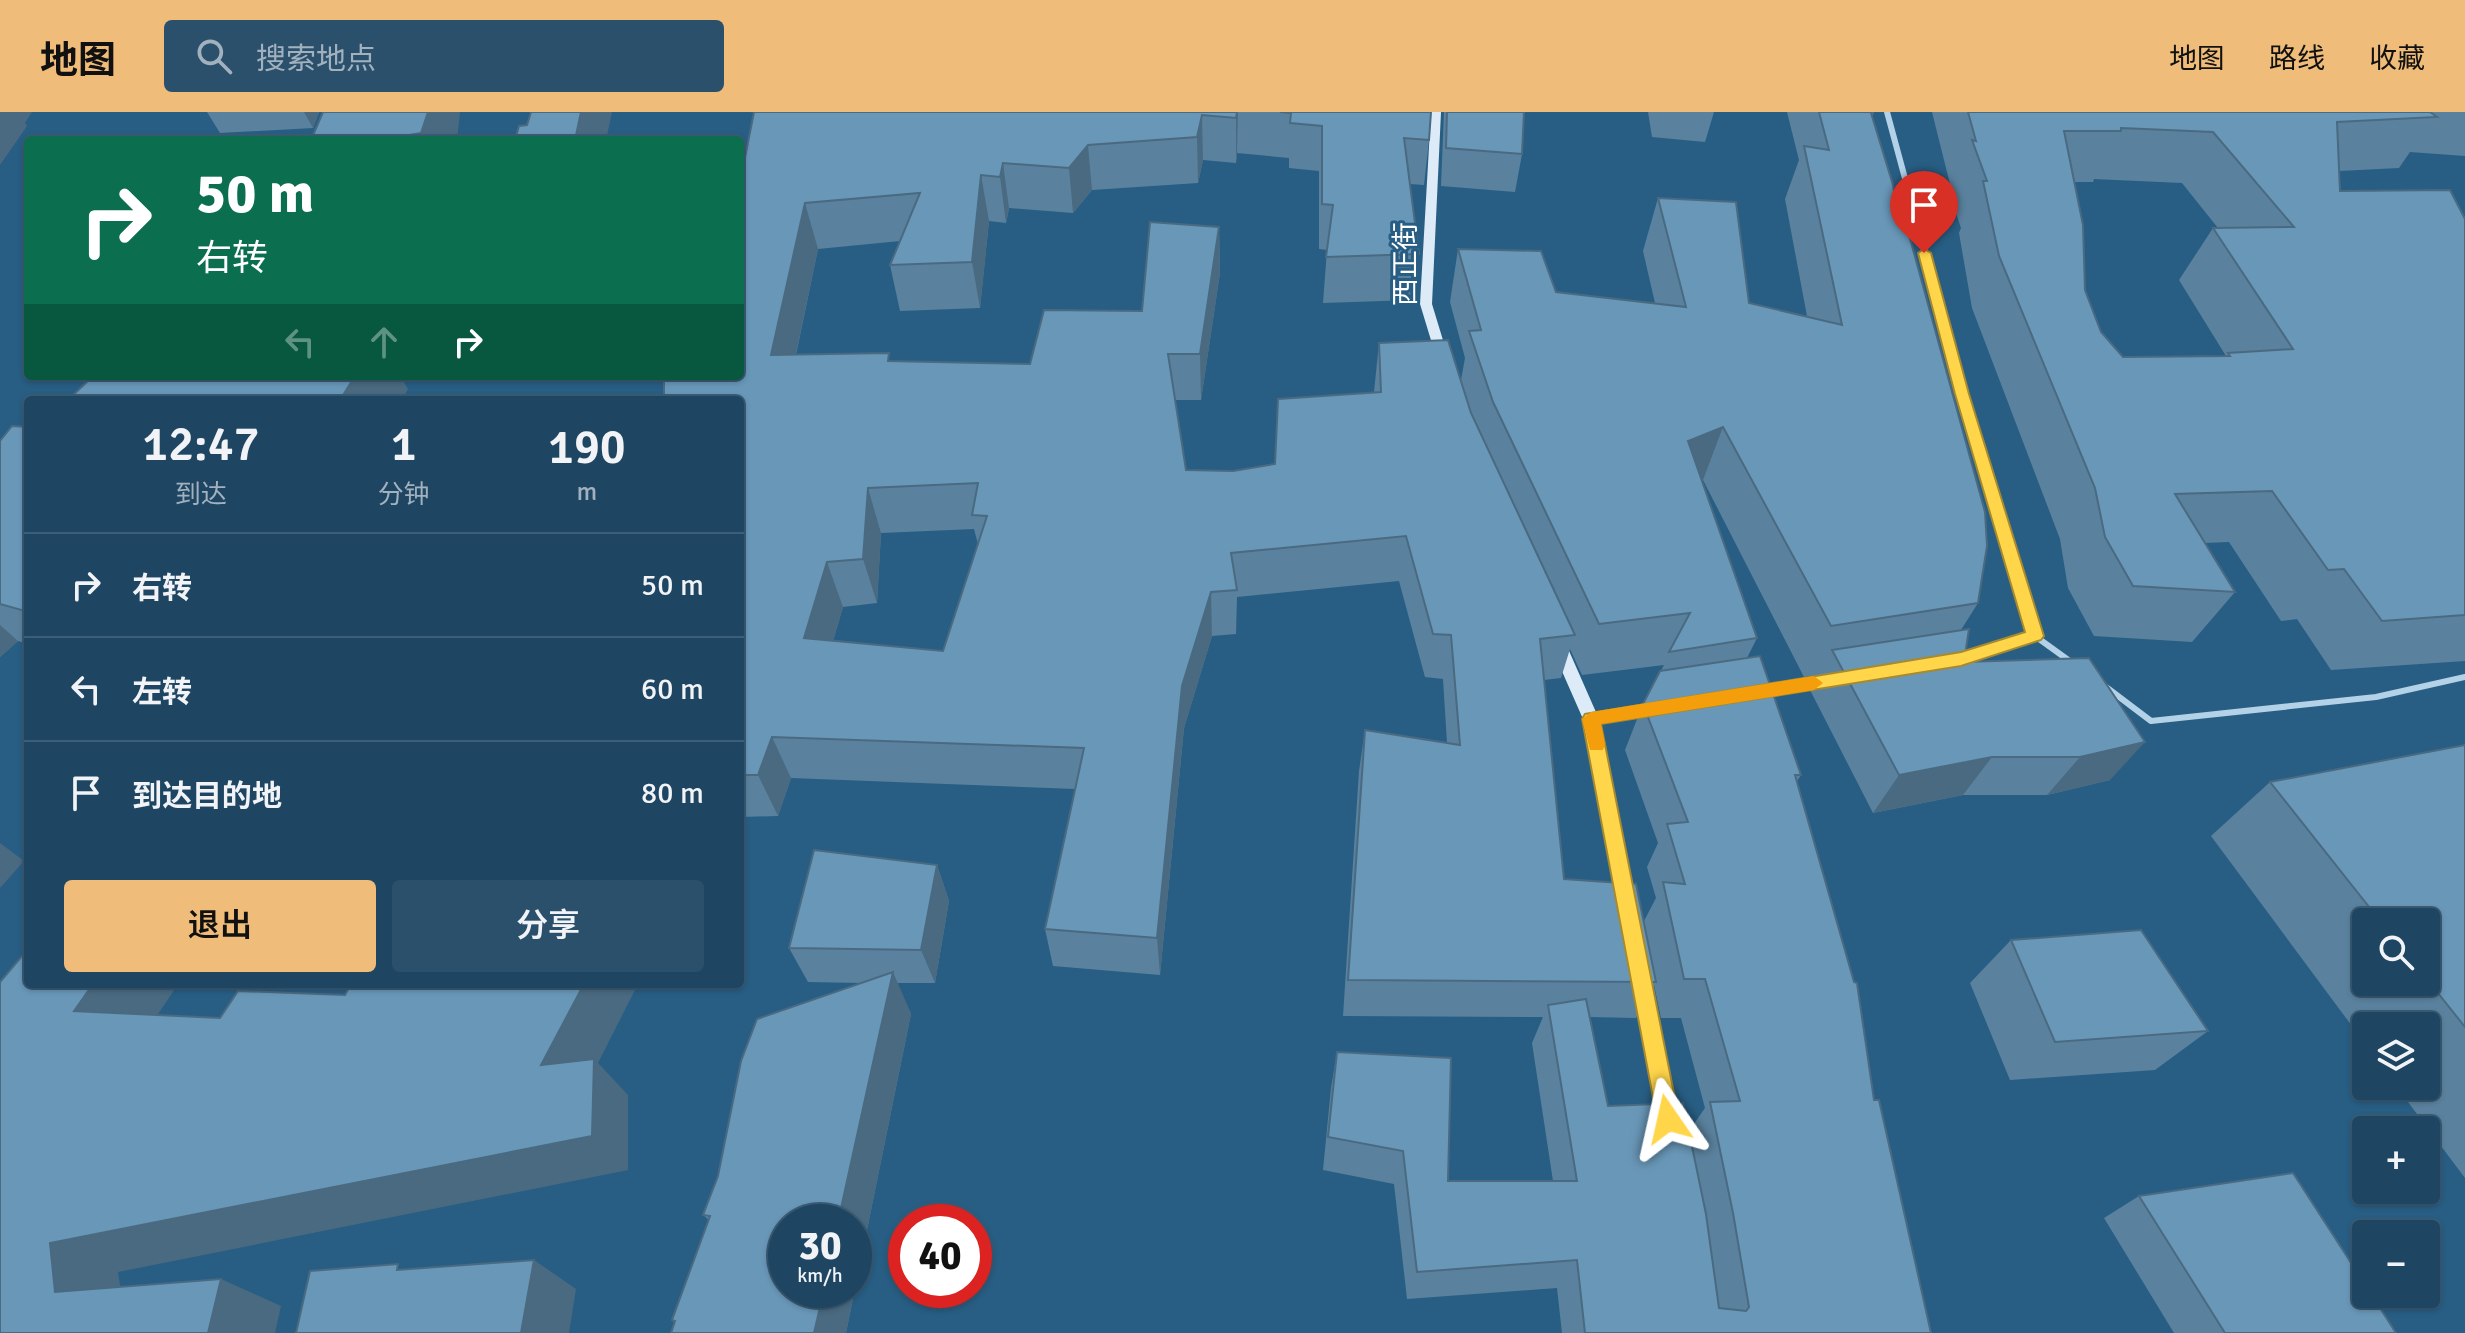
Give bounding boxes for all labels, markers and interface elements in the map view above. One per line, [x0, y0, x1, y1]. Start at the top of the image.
search box [164, 20, 724, 92]
icon: search [192, 34, 236, 78]
text: 地图 [40, 37, 116, 84]
text: 搜索地点 [256, 41, 376, 78]
text: 地图 [2169, 42, 2225, 76]
text: 路线 [2269, 42, 2325, 76]
text: 收藏 [2369, 42, 2425, 76]
text: 50 m [196, 159, 314, 228]
icon: right [64, 168, 168, 272]
pin [1890, 171, 1958, 253]
icon: arrive [1902, 183, 1946, 227]
street label: 西正街 [1389, 222, 1423, 306]
text: 右转 [196, 236, 268, 281]
icon: left [278, 320, 322, 364]
icon: ahead [362, 320, 406, 364]
icon: right [446, 320, 490, 364]
text: 12:47 [142, 415, 259, 474]
text: 1 [391, 415, 417, 474]
text: 190 [548, 418, 626, 477]
text: m [577, 476, 597, 508]
text: 到达 [175, 479, 227, 511]
text: 分钟 [378, 479, 430, 511]
icon: right [64, 563, 108, 607]
text: 50 m [641, 567, 704, 604]
text: 右转 [132, 570, 192, 607]
icon: left [64, 667, 108, 711]
text: 60 m [641, 671, 704, 708]
text: 左转 [132, 674, 192, 711]
icon: arrive [64, 771, 108, 815]
text: 80 m [641, 775, 704, 812]
text: 到达目的地 [132, 778, 282, 815]
button: 退出 [64, 880, 376, 972]
button: 分享 [392, 880, 704, 972]
map controls [2352, 908, 2440, 1308]
button: search [2352, 908, 2440, 996]
button: layers [2352, 1012, 2440, 1100]
position arrow [1626, 1077, 1710, 1161]
button: + [2352, 1116, 2440, 1204]
speed limit sign: 40 [888, 1204, 992, 1308]
button: − [2352, 1220, 2440, 1308]
text: 30 [798, 1221, 842, 1271]
text: km/h [797, 1263, 843, 1288]

